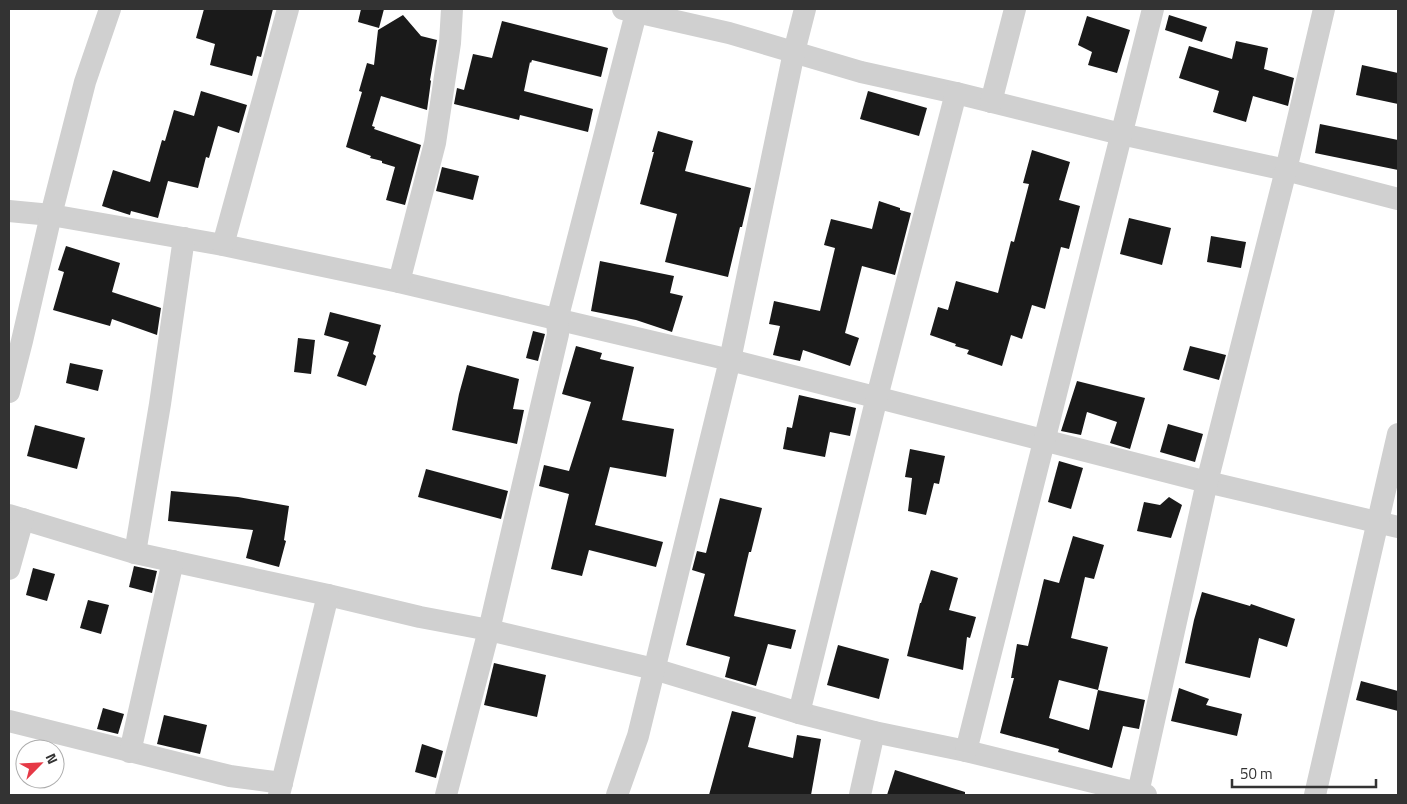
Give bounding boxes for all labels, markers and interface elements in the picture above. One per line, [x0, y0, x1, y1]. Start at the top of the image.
north arrow [15, 739, 65, 789]
text: N [41, 750, 64, 767]
scale bar [1232, 756, 1376, 788]
text: 50 m [1240, 762, 1273, 785]

